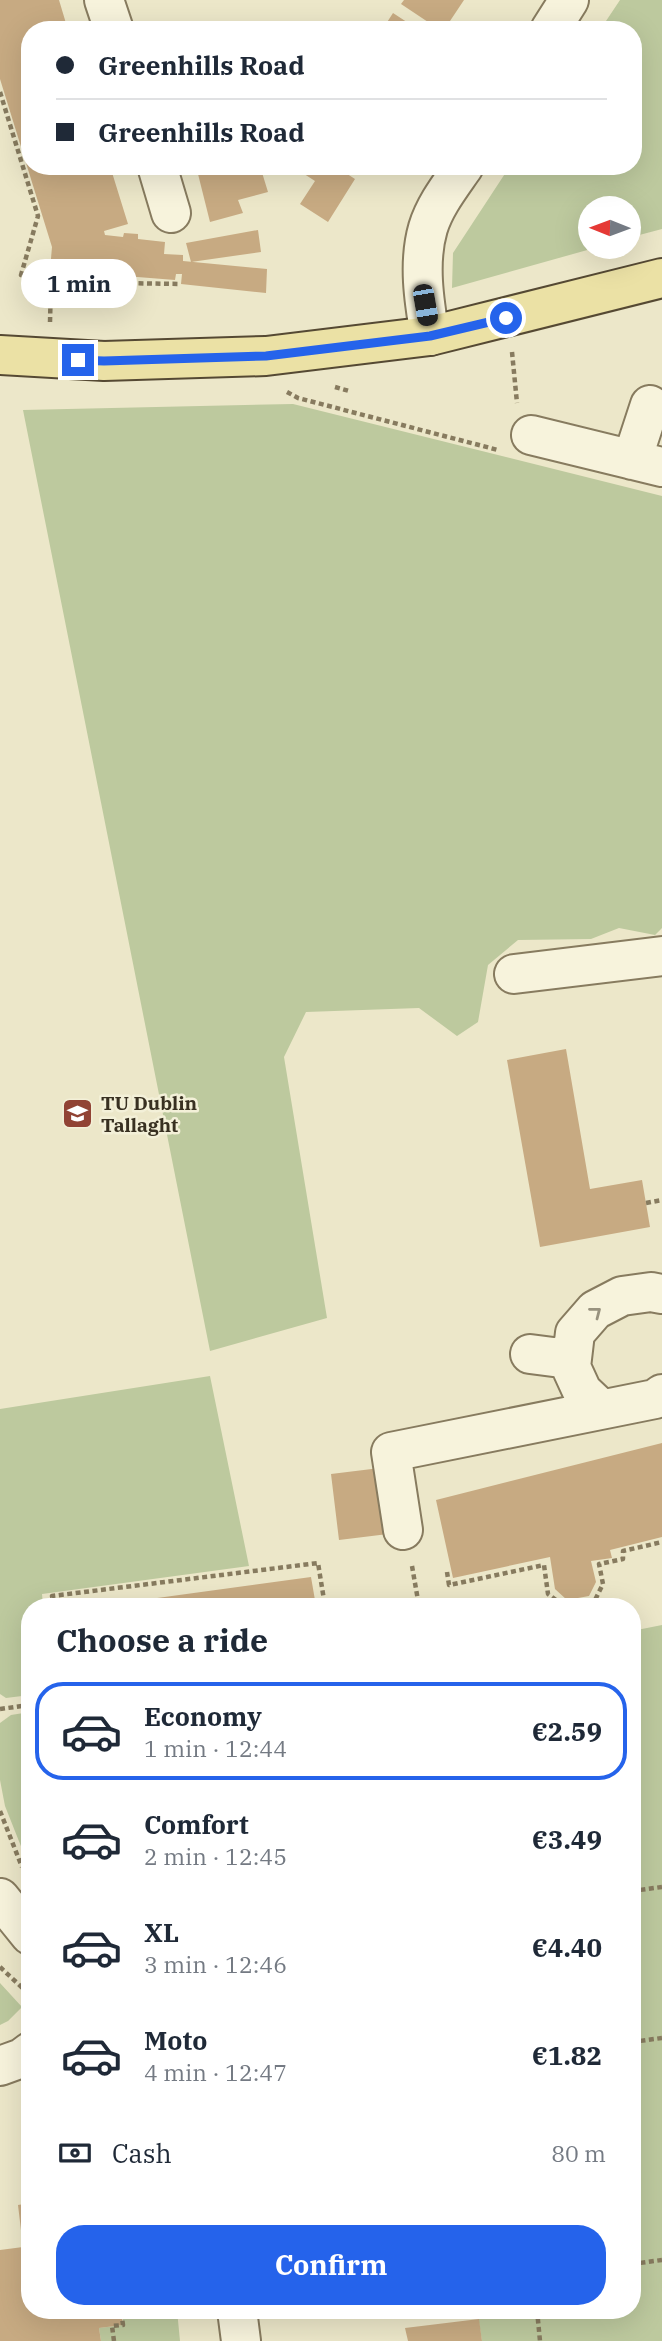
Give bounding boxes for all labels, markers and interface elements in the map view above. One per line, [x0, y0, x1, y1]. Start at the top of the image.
text: Greenhills Road [98, 48, 305, 82]
text: Greenhills Road [98, 115, 305, 149]
north arrow [578, 196, 640, 259]
map controls [578, 196, 641, 259]
callout: 1 min [20, 258, 136, 308]
text: 1 min [47, 268, 111, 298]
car [412, 282, 439, 328]
route start [490, 302, 522, 334]
route end [62, 344, 94, 376]
place label: TU Dublin Tallaght [101, 1091, 198, 1137]
school or university icon: TU Dublin Tallaght [61, 1097, 95, 1131]
one-way arrow [588, 1308, 600, 1321]
text: Choose a ride [56, 1619, 268, 1661]
text: Economy [144, 1699, 262, 1733]
icon: car [60, 1700, 123, 1763]
text: €2.59 [532, 1714, 602, 1748]
text: 1 min · 12:44 [144, 1733, 287, 1763]
text: Comfort [144, 1807, 249, 1841]
icon: car [60, 1808, 123, 1871]
text: €3.49 [532, 1822, 602, 1856]
text: 2 min · 12:45 [144, 1841, 287, 1871]
text: XL [144, 1915, 179, 1949]
icon: car [60, 1916, 123, 1979]
text: €4.40 [532, 1930, 602, 1964]
text: 3 min · 12:46 [144, 1949, 287, 1979]
text: Moto [144, 2023, 207, 2057]
icon: car [60, 2024, 123, 2087]
text: €1.82 [532, 2038, 602, 2072]
text: 4 min · 12:47 [144, 2057, 287, 2087]
icon: cash [56, 2134, 94, 2172]
text: Cash [112, 2136, 172, 2170]
text: 80 m [551, 2138, 606, 2168]
button: Confirm [56, 2225, 606, 2305]

